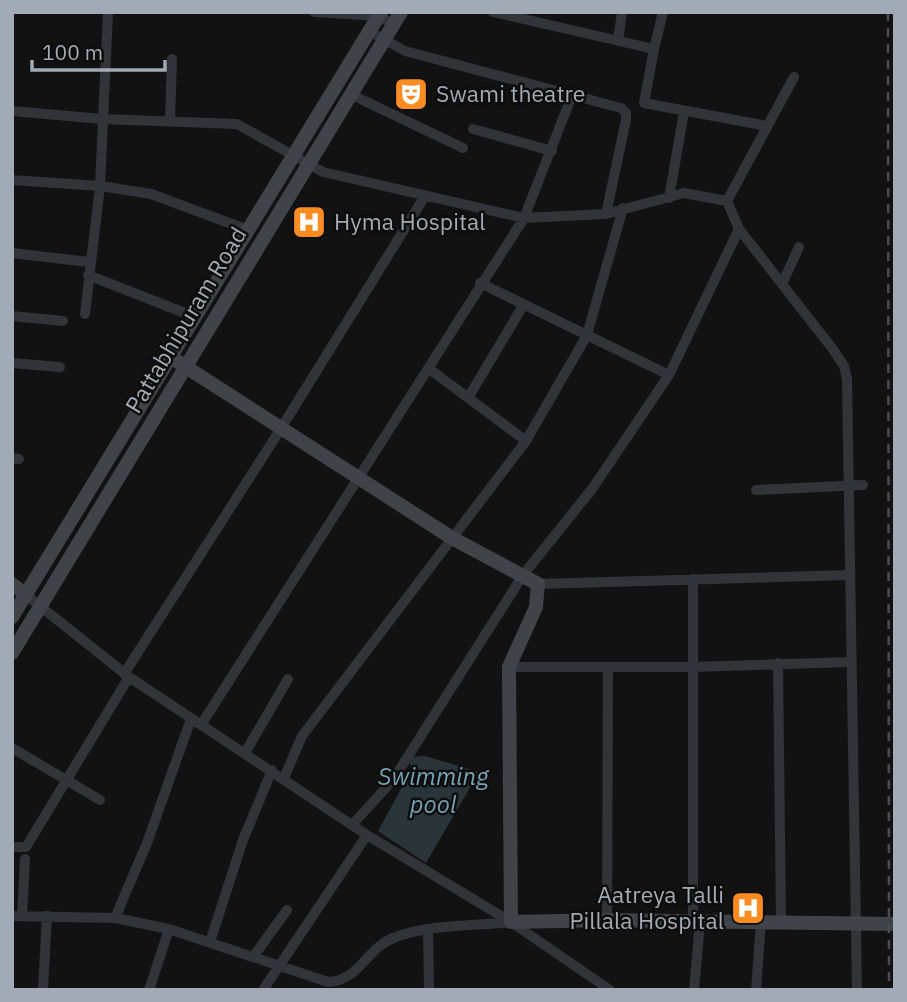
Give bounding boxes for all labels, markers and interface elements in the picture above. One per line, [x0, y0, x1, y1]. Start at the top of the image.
scale bar [32, 28, 164, 72]
text: 100 m [42, 38, 103, 66]
theatre icon: Swami theatre [392, 75, 430, 113]
place label: Swami theatre [436, 78, 585, 108]
hospital icon: Hyma Hospital [290, 203, 328, 241]
place label: Hyma Hospital [334, 206, 486, 236]
street label: Pattabhipuram Road [118, 221, 253, 418]
water label: Swimming pool [378, 760, 490, 820]
place label: Aatreya Talli Pillala Hospital [570, 879, 724, 935]
hospital icon: Aatreya Talli Pillala Hospital [729, 889, 767, 927]

